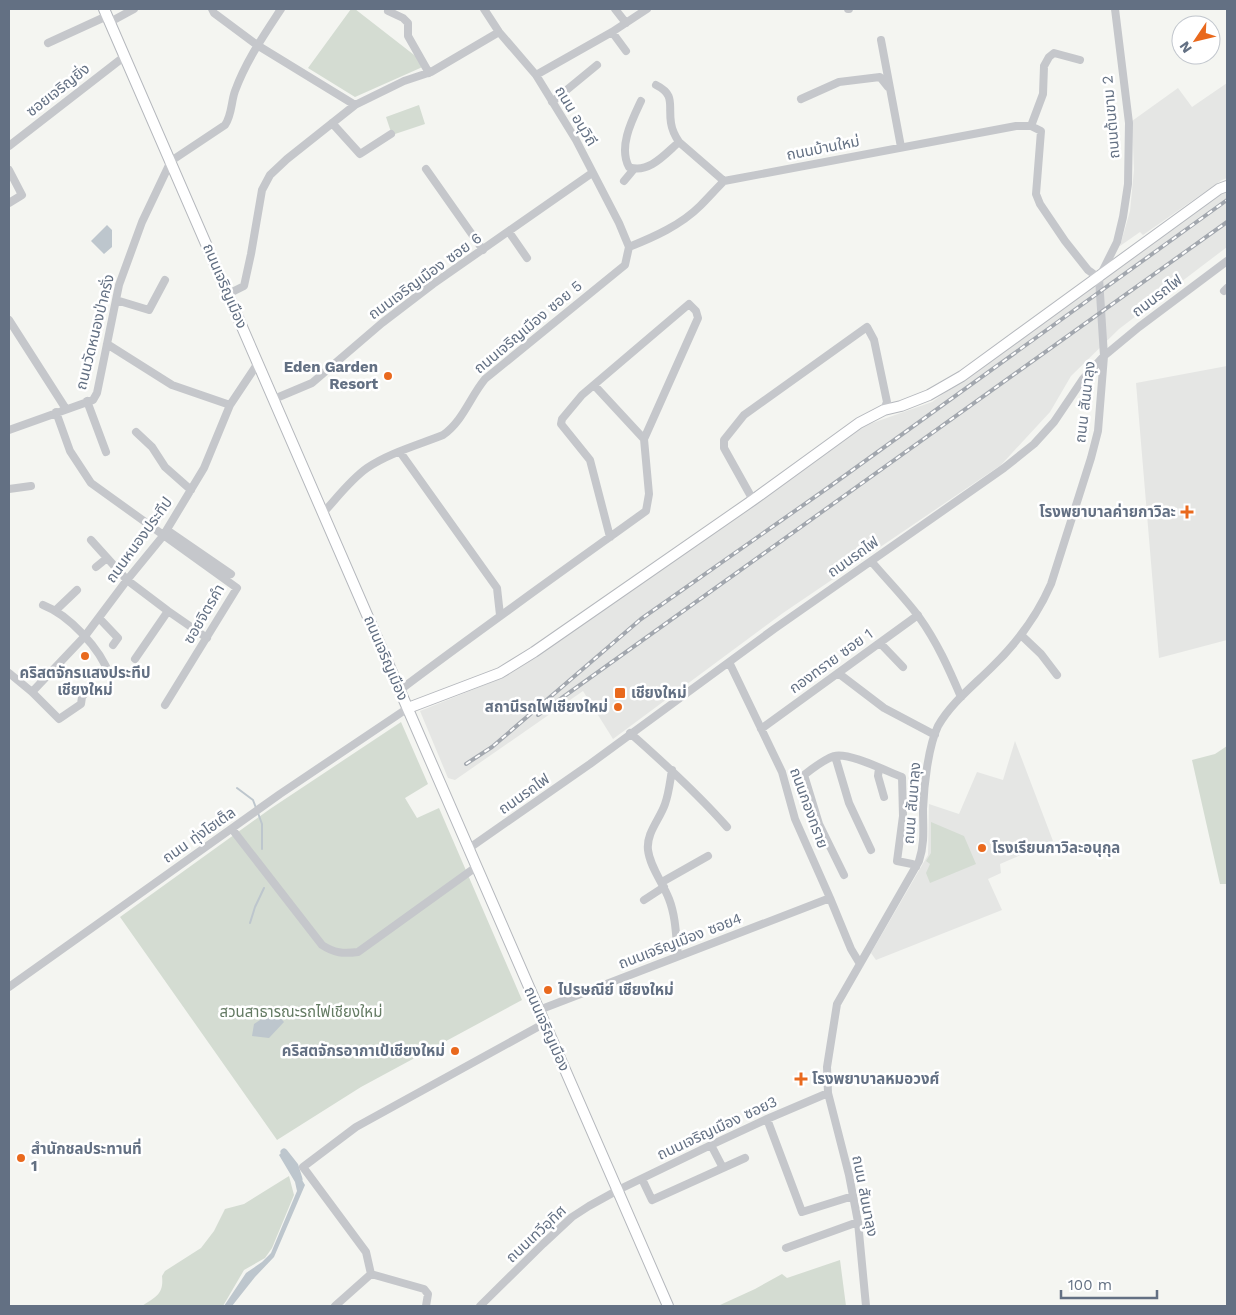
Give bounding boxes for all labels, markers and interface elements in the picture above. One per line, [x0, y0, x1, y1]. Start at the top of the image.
north arrow [1171, 15, 1221, 65]
text: N [1176, 39, 1195, 56]
street label: ซอยเจริญยิ่ง [22, 59, 93, 120]
street label: ถนนต้นขาม 2 [1098, 75, 1124, 159]
street label: ถนน อนุวิถี [551, 83, 601, 149]
street label: ถนนบ้านใหม่ [785, 132, 861, 164]
street label: ถนนเจริญเมือง ซอย 6 [365, 229, 485, 323]
street label: ถนนเจริญเมือง [199, 241, 251, 331]
street label: ถนนรถไฟ [1128, 271, 1186, 321]
street label: ถนนวัดหนองป่าครั่ง [71, 272, 118, 392]
street label: ถนนเจริญเมือง ซอย 5 [470, 277, 586, 377]
place label: Eden Garden Resort [284, 358, 378, 393]
street label: ถนน สันนาลุง [1071, 360, 1099, 444]
marker: Eden Garden Resort [382, 370, 394, 382]
street label: ถนนหนองประทีป [102, 494, 176, 586]
place label: โรงพยาบาลค่ายกาวิละ [1039, 503, 1176, 521]
marker: โรงพยาบาลค่ายกาวิละ [1180, 505, 1194, 519]
street label: ถนนรถไฟ [824, 533, 882, 581]
street label: ซอยจิตรคำ [180, 581, 228, 647]
street label: ถนนเจริญเมือง [360, 613, 412, 703]
street label: กองทราย ซอย 1 [786, 625, 876, 697]
marker: คริสตจักรแสงประทีป เชียงใหม่ [79, 650, 91, 662]
place label: คริสตจักรแสงประทีป เชียงใหม่ [20, 664, 150, 699]
place label: เชียงใหม่ [631, 684, 687, 702]
marker: เชียงใหม่ [613, 686, 627, 700]
place label: สถานีรถไฟเชียงใหม่ [485, 698, 608, 716]
marker: สถานีรถไฟเชียงใหม่ [612, 701, 624, 713]
street label: ถนน สันนาลุง [899, 761, 925, 845]
street label: ถนนกองทราย [786, 765, 832, 851]
street label: ถนนรถไฟ [495, 770, 553, 818]
street label: ถนน ทุ่งโฮเต็ล [159, 803, 239, 867]
place label: โรงเรียนกาวิละอนุกุล [992, 839, 1120, 857]
marker: โรงเรียนกาวิละอนุกุล [976, 842, 988, 854]
street label: ถนนเจริญเมือง ซอย4 [616, 909, 744, 973]
place label: ไปรษณีย์ เชียงใหม่ [558, 981, 674, 999]
street label: ถนนเจริญเมือง [520, 984, 574, 1074]
marker: ไปรษณีย์ เชียงใหม่ [542, 984, 554, 996]
park label: สวนสาธารณะรถไฟเชียงใหม่ [220, 1003, 382, 1021]
place label: คริสตจักรอากาเป้เชียงใหม่ [282, 1042, 445, 1060]
marker: คริสตจักรอากาเป้เชียงใหม่ [449, 1045, 461, 1057]
place label: โรงพยาบาลหมอวงศ์ [812, 1070, 939, 1088]
marker: โรงพยาบาลหมอวงศ์ [794, 1072, 808, 1086]
street label: ถนนเจริญเมือง ซอย3 [654, 1092, 780, 1164]
place label: สำนักชลประทานที่ 1 [31, 1138, 142, 1175]
marker: สำนักชลประทานที่ 1 [15, 1152, 27, 1164]
street label: ถนน สันนาลุง [848, 1154, 882, 1238]
street label: ถนนเทวีอุทิศ [502, 1202, 570, 1266]
scale bar [1061, 1268, 1157, 1300]
text: 100 m [1068, 1276, 1112, 1294]

